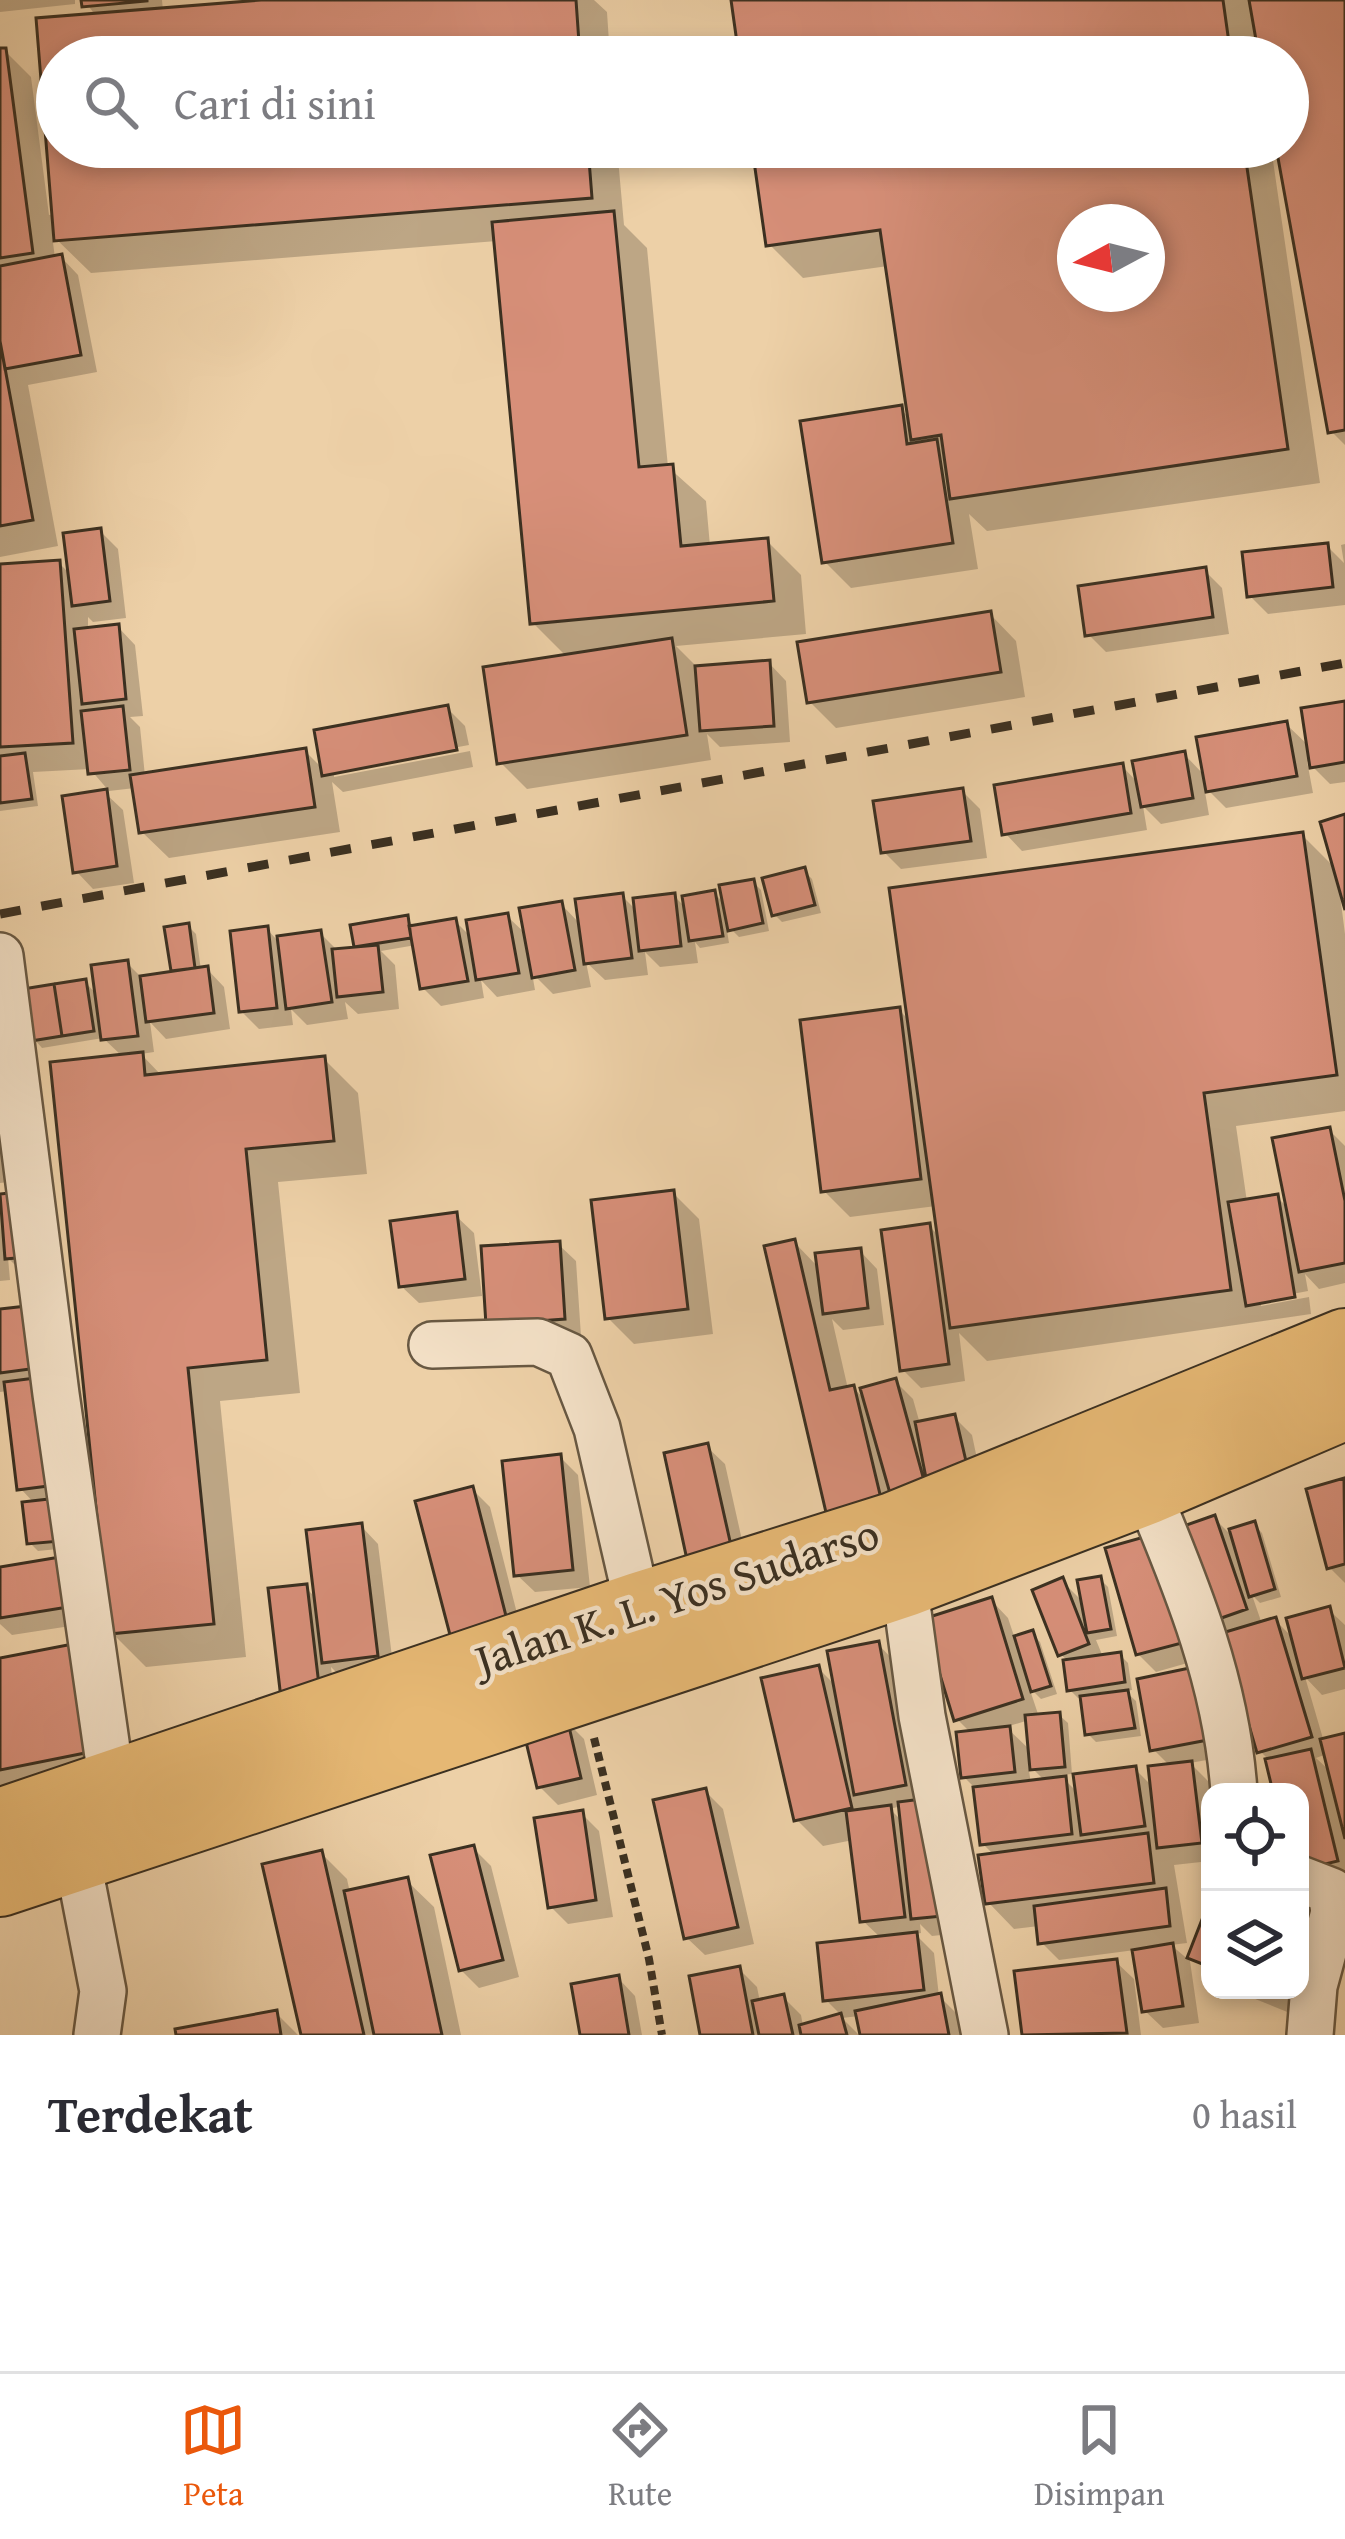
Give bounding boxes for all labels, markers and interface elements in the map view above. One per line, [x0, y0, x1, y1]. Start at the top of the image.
search box [36, 36, 1309, 168]
icon: search [78, 69, 144, 135]
text: Cari di sini [174, 70, 376, 135]
north arrow [1057, 204, 1165, 312]
street label: Jalan K. L. Yos Sudarso [462, 1500, 887, 1693]
map controls [1201, 1783, 1309, 1999]
button: locate [1201, 1783, 1309, 1891]
button: layers [1201, 1891, 1309, 1999]
text: Terdekat [48, 2076, 253, 2151]
text: 0 hasil [1192, 2085, 1297, 2142]
tab: Peta [180, 2397, 246, 2517]
tab: Rute [607, 2397, 673, 2517]
tab: Disimpan [1034, 2397, 1165, 2517]

